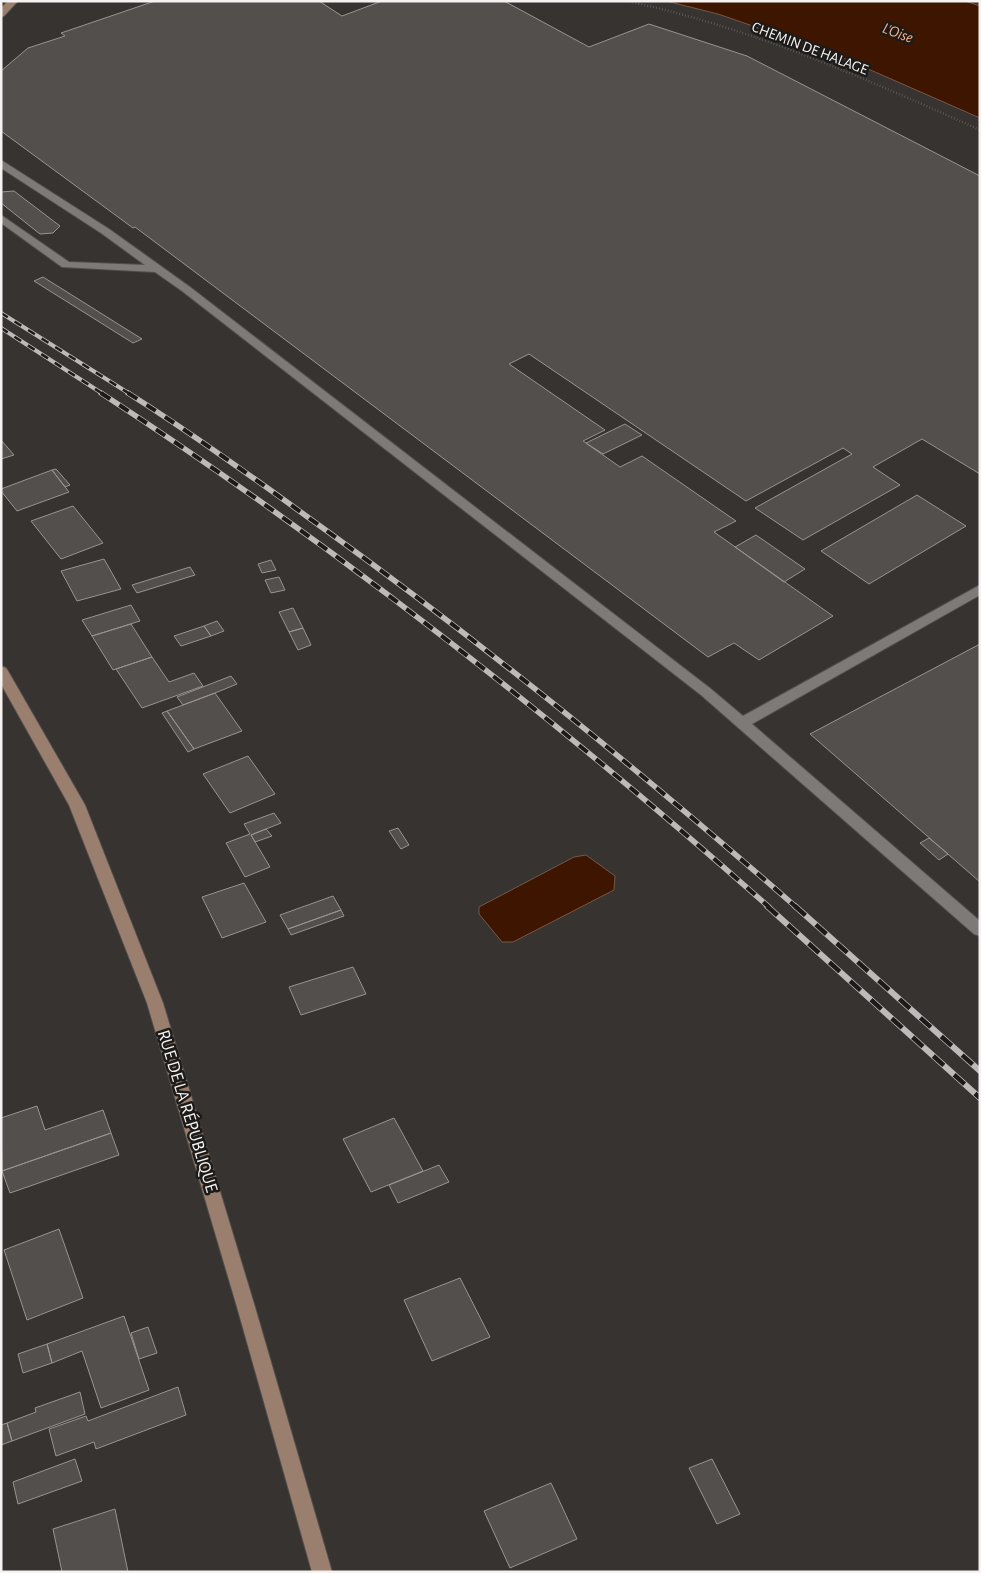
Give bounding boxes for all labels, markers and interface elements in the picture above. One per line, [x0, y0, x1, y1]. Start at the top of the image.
street label: CHEMIN DE HALAGE [750, 19, 870, 78]
water label: L'Oise [880, 20, 915, 46]
street label: RUE DE LA RÉPUBLIQUE [154, 1027, 223, 1195]

